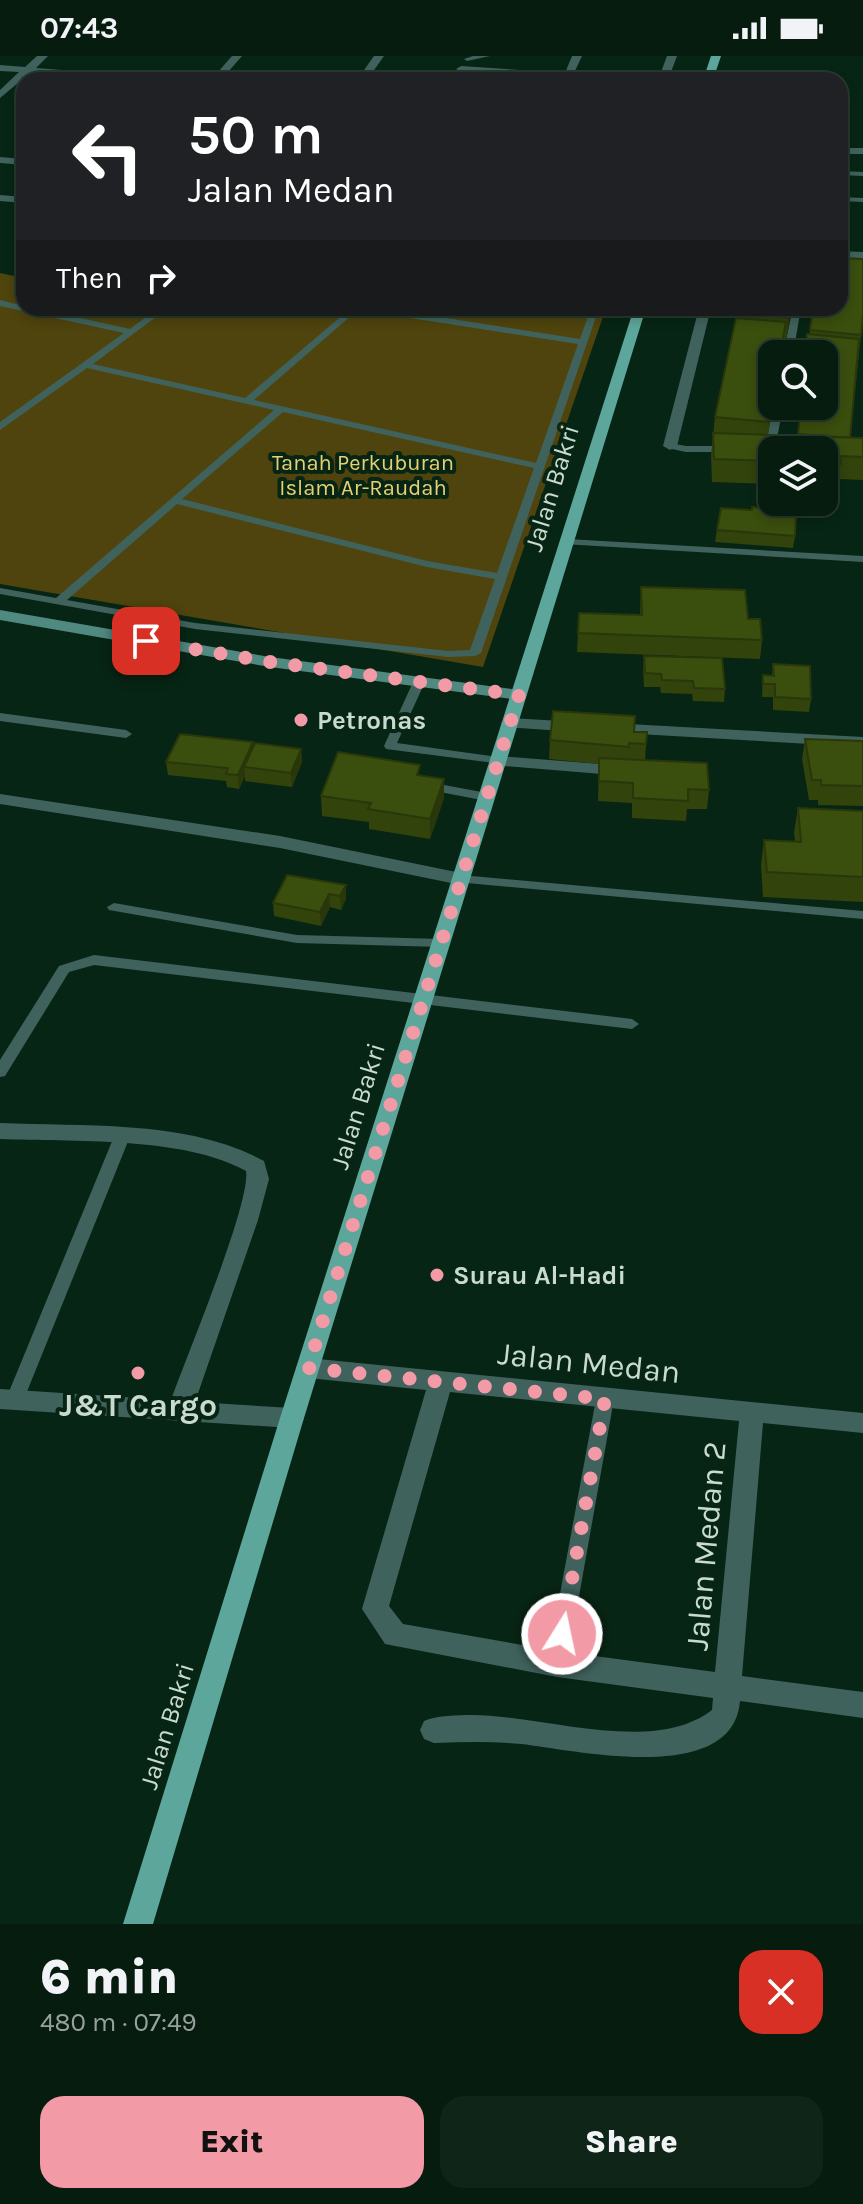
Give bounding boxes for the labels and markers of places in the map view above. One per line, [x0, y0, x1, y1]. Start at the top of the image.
pin [112, 607, 180, 675]
place label: Petronas [317, 705, 426, 736]
marker: Petronas [292, 711, 310, 729]
place label: Surau Al-Hadi [453, 1260, 626, 1291]
marker: Surau Al-Hadi [428, 1266, 446, 1284]
marker: J&T Cargo [129, 1364, 147, 1382]
place label: J&T Cargo [59, 1387, 217, 1424]

